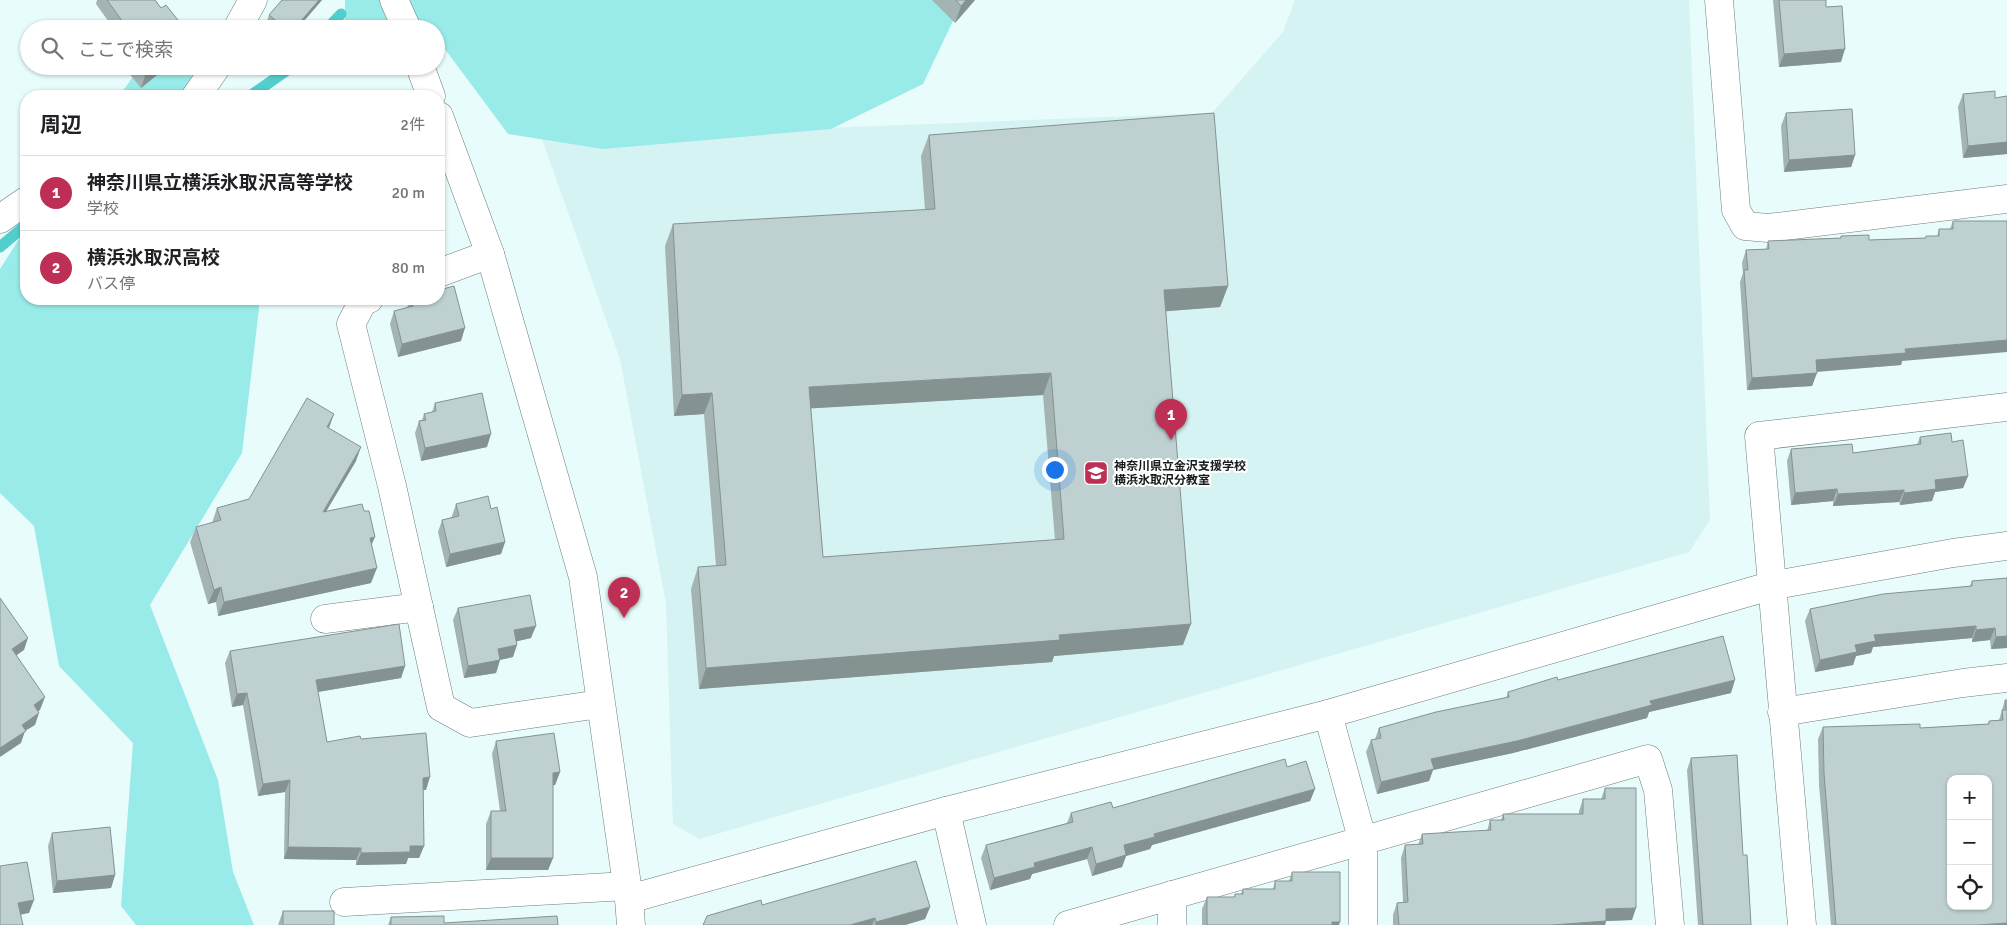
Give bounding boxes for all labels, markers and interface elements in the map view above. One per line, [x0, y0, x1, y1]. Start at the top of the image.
search box [20, 20, 445, 75]
icon: search [38, 34, 66, 62]
text: ここで検索 [78, 38, 173, 62]
text: 周辺 [40, 112, 82, 138]
text: 2件 [400, 115, 425, 135]
text: 神奈川県立横浜氷取沢高等学校 [87, 171, 353, 195]
text: 1 [52, 183, 60, 203]
text: 20 m [391, 183, 425, 203]
text: 学校 [87, 199, 119, 219]
text: 横浜氷取沢高校 [87, 246, 220, 270]
text: 2 [52, 258, 60, 278]
text: 80 m [391, 258, 425, 278]
text: バス停 [87, 274, 135, 294]
pin: 1 [1155, 399, 1187, 440]
your location [1042, 457, 1068, 483]
place label: 神奈川県立金沢支援学校 横浜氷取沢分教室 [1114, 459, 1246, 488]
school or university icon: 神奈川県立金沢支援学校 横浜氷取沢分教室 [1083, 460, 1109, 486]
pin: 2 [608, 577, 640, 618]
map controls [1947, 775, 1992, 910]
button: + [1947, 775, 1992, 820]
button: − [1947, 820, 1992, 865]
button: locate [1947, 865, 1992, 910]

